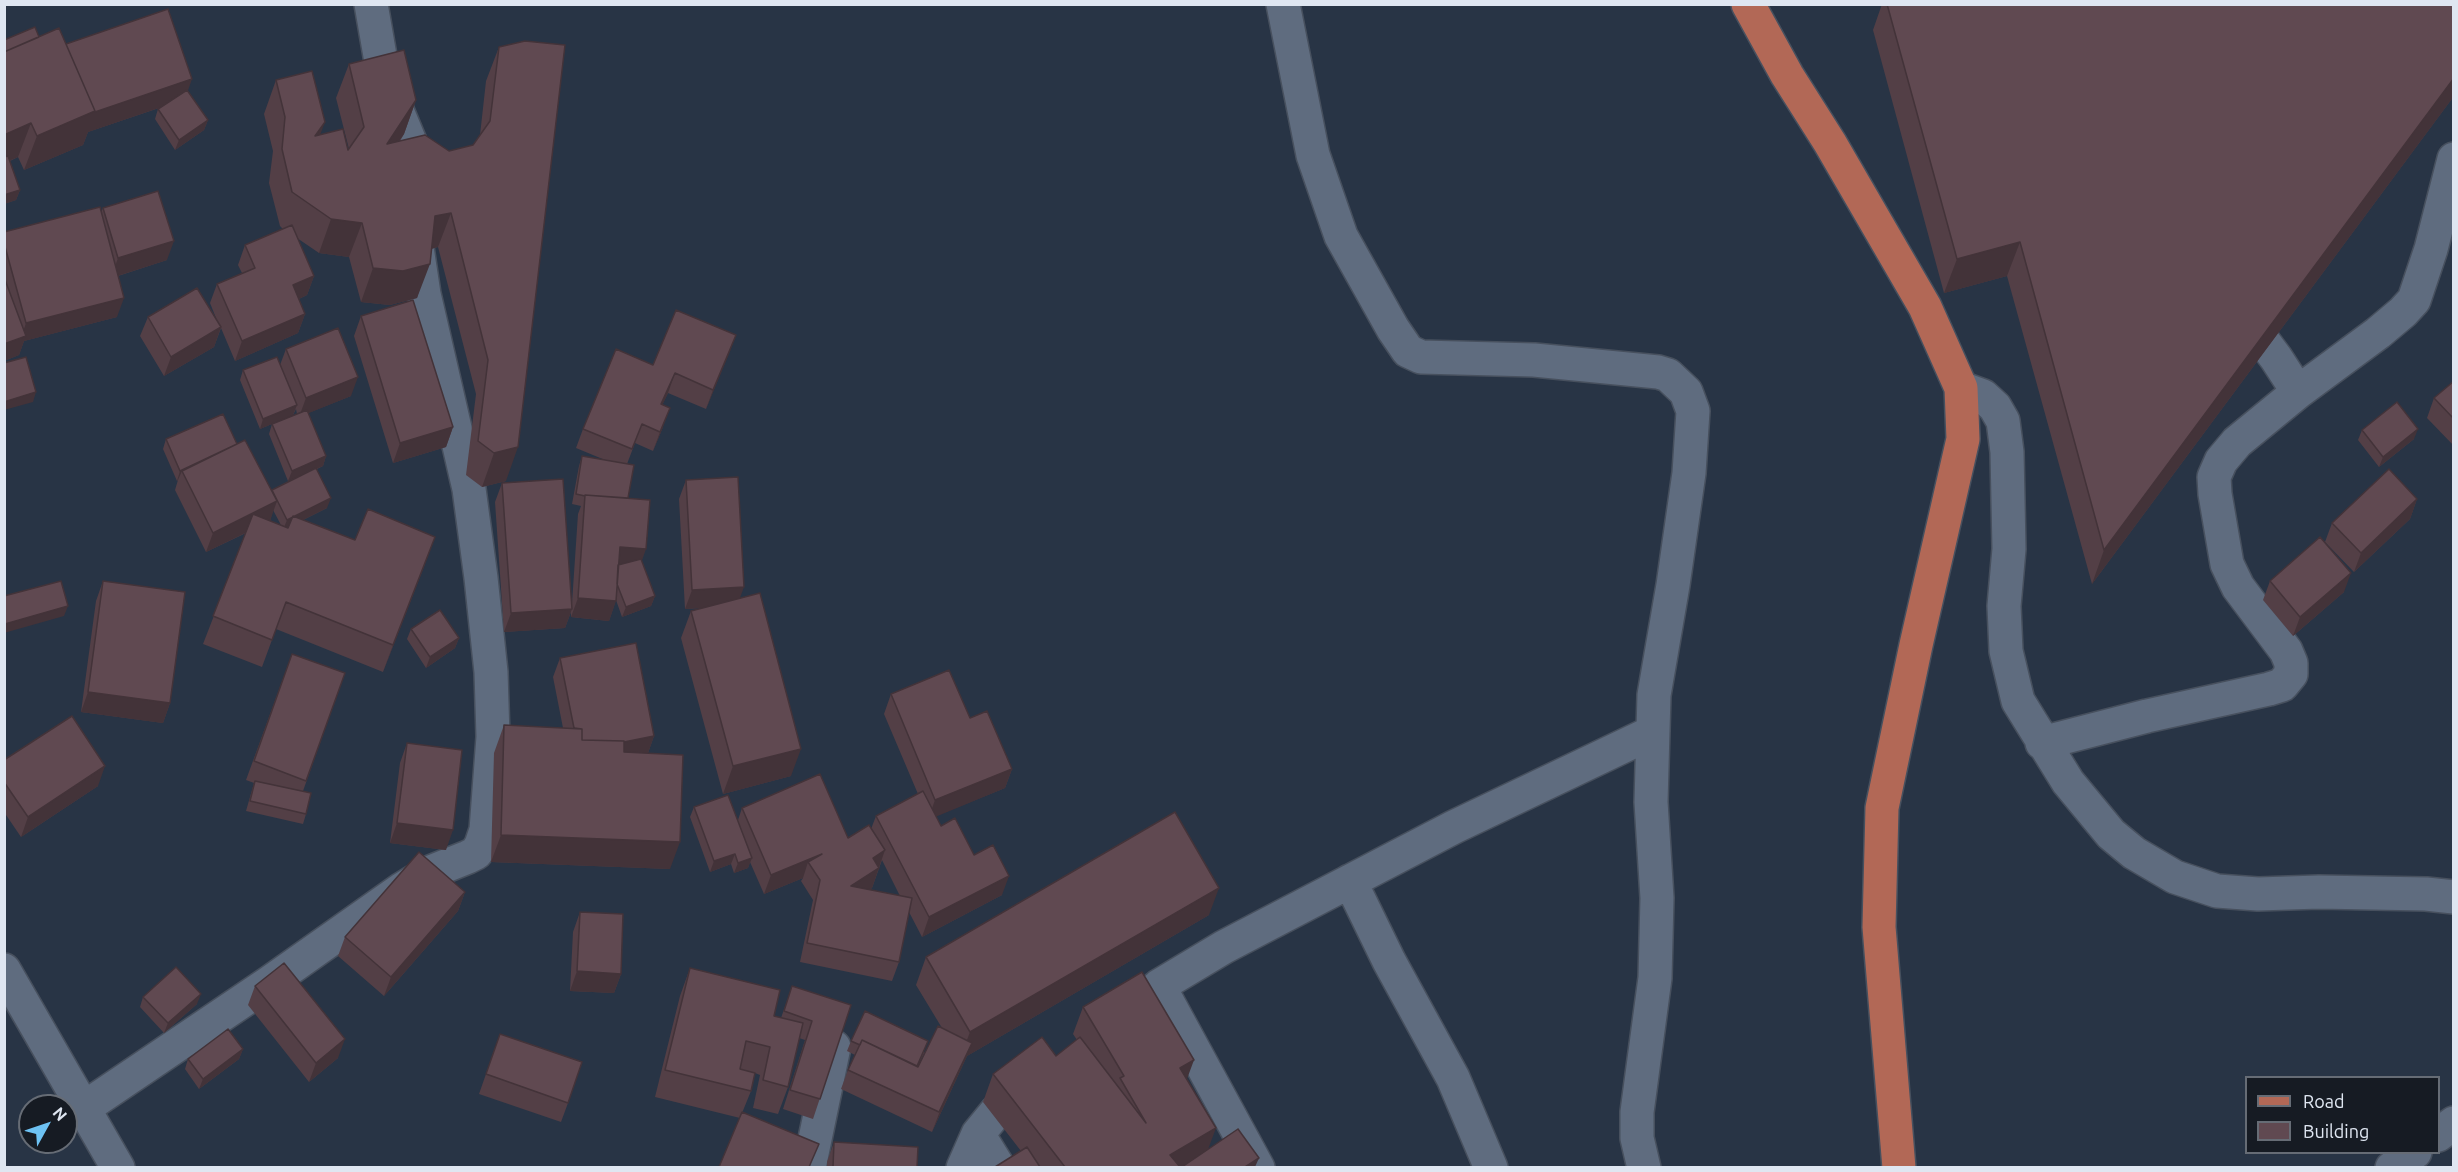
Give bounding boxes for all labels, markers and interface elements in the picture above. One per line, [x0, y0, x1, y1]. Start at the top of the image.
legend [2245, 1076, 2440, 1154]
text: Road [2303, 1091, 2345, 1111]
north arrow [18, 1094, 78, 1154]
text: N [50, 1103, 71, 1124]
text: Building [2303, 1121, 2369, 1141]

